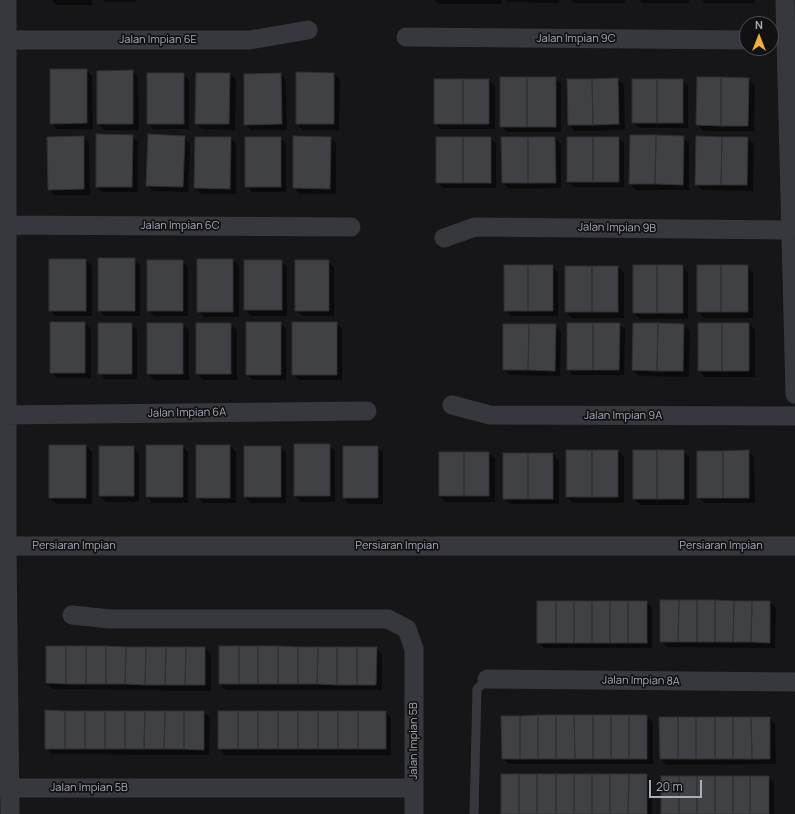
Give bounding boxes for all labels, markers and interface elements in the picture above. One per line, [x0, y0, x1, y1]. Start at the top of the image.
north arrow [739, 16, 779, 56]
text: N [755, 17, 763, 32]
street label: Jalan Impian 9C [536, 32, 616, 46]
street label: Jalan Impian 6E [119, 33, 197, 47]
street label: Jalan Impian 6C [140, 219, 220, 233]
street label: Jalan Impian 9B [578, 221, 656, 235]
street label: Jalan Impian 6A [148, 406, 226, 420]
street label: Jalan Impian 9A [584, 409, 662, 423]
street label: Persiaran Impian [32, 539, 116, 553]
street label: Persiaran Impian [355, 539, 439, 553]
street label: Persiaran Impian [679, 539, 763, 553]
street label: Jalan Impian 8A [602, 674, 680, 688]
street label: Jalan Impian 5B [407, 702, 421, 780]
scale bar [651, 772, 704, 798]
text: 20 m [656, 778, 683, 795]
street label: Jalan Impian 5B [50, 781, 128, 795]

